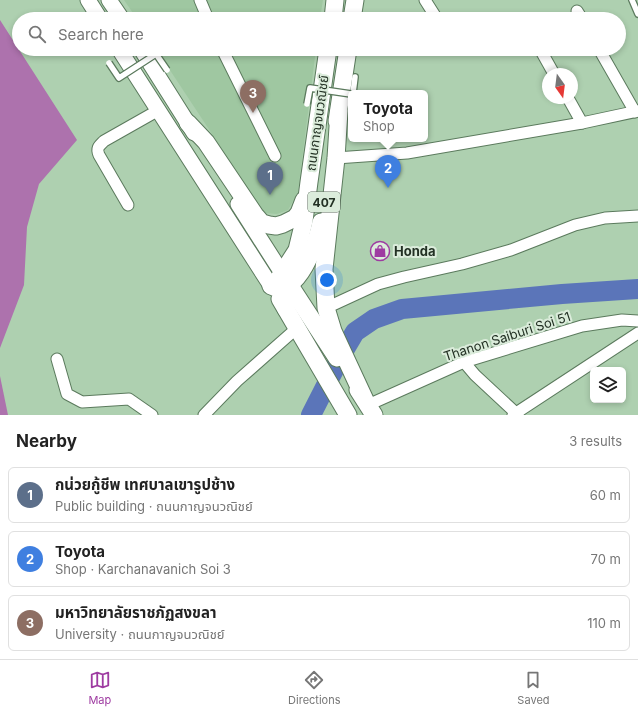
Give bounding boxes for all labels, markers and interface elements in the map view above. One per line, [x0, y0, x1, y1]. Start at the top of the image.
search box [12, 12, 626, 56]
icon: search [26, 23, 48, 45]
text: Search here [58, 25, 144, 44]
north arrow [542, 68, 578, 104]
street label: ถนนกาญจนวณิชย์ [302, 74, 332, 172]
pin: 3 [240, 80, 266, 113]
popup [348, 90, 428, 142]
text: Toyota [363, 99, 413, 118]
text: Shop [363, 118, 395, 134]
pin: 2 [375, 155, 401, 188]
pin: 1 [257, 162, 283, 195]
road number: 407 [308, 192, 340, 212]
shop icon: Honda [369, 240, 391, 262]
place label: Honda [394, 243, 436, 259]
your location [317, 270, 337, 290]
street label: Thanon Saiburi Soi 51 [441, 308, 573, 364]
map controls [590, 367, 626, 403]
button: layers [590, 367, 626, 403]
text: Nearby [16, 431, 77, 451]
text: 3 results [569, 433, 622, 449]
text: กน่วยกู้ชีพ เทศบาลเขารูปช้าง [55, 475, 235, 494]
text: 1 [27, 487, 33, 503]
text: 60 m [590, 487, 621, 503]
text: Public building · ถนนกาญจนวณิชย์ [55, 498, 253, 514]
text: Toyota [55, 542, 105, 561]
text: 2 [26, 551, 34, 567]
text: 70 m [591, 551, 621, 567]
text: Shop · Karchanavanich Soi 3 [55, 561, 231, 577]
text: มหาวิทยาลัยราชภัฏสงขลา [55, 603, 216, 622]
text: 3 [26, 615, 34, 631]
text: 110 m [587, 615, 621, 631]
text: University · ถนนกาญจนวณิชย์ [55, 626, 225, 642]
tab: Map [88, 669, 111, 707]
tab: Directions [288, 669, 341, 707]
tab: Saved [517, 669, 550, 707]

